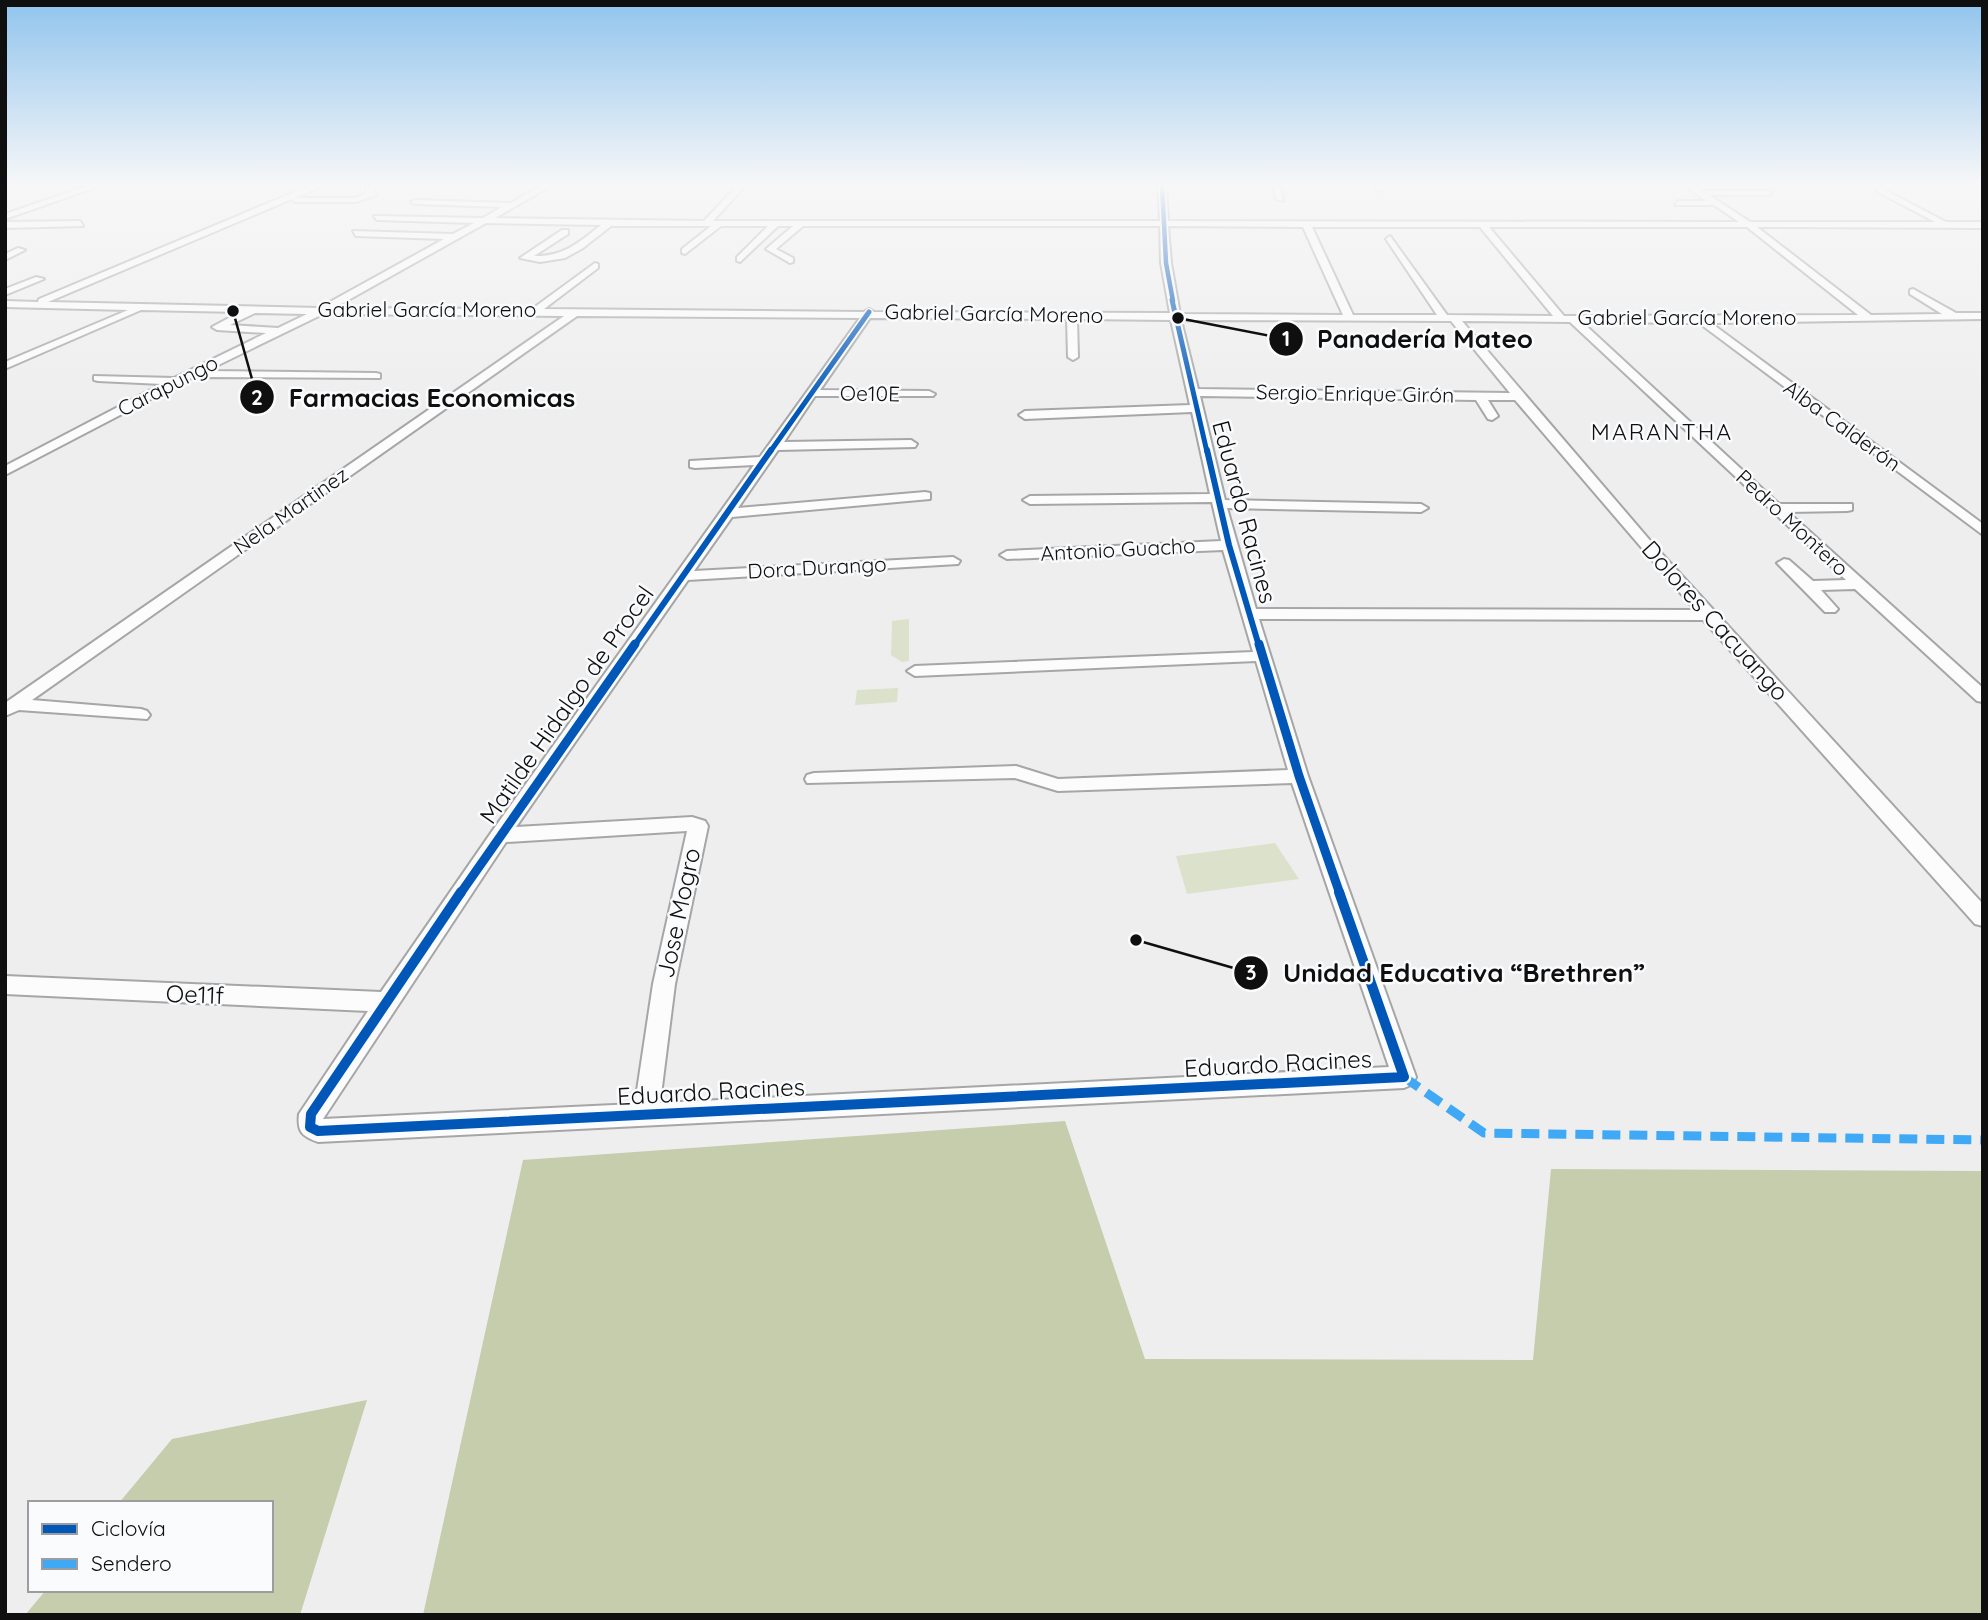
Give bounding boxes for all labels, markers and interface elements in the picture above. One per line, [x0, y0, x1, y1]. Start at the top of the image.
street label: Gabriel García Moreno [318, 296, 536, 322]
street label: Gabriel García Moreno [884, 298, 1104, 328]
street label: Gabriel García Moreno [1578, 304, 1796, 330]
callout: Panadería Mateo [1268, 315, 1547, 362]
text: Panadería Mateo [1317, 322, 1533, 355]
text: 1 [1282, 325, 1290, 351]
street label: Carapungo [113, 349, 222, 421]
callout: Farmacias Economicas [240, 374, 589, 421]
street label: Alba Calderón [1779, 374, 1906, 476]
street label: Sergio Enrique Girón [1256, 378, 1454, 408]
street label: Oe10E [840, 379, 900, 407]
text: Farmacias Economicas [289, 381, 575, 414]
text: 2 [251, 384, 263, 410]
street label: Eduardo Racines [1206, 417, 1284, 606]
district label: MARANTHA [1591, 417, 1733, 446]
street label: Nela Martinez [228, 461, 353, 559]
street label: Pedro Montero [1731, 464, 1854, 581]
street label: Antonio Guacho [1040, 532, 1196, 566]
street label: Dolores Cacuango [1636, 534, 1796, 707]
street label: Dora Durango [747, 550, 887, 584]
street label: Matilde Hidalgo de Procel [473, 580, 660, 829]
street label: Jose Mogro [650, 845, 706, 981]
callout: Unidad Educativa “Brethren” [1234, 950, 1659, 997]
text: Unidad Educativa “Brethren” [1283, 956, 1645, 989]
text: 3 [1245, 959, 1257, 985]
street label: Oe11f [165, 978, 225, 1010]
street label: Eduardo Racines [1183, 1043, 1373, 1083]
street label: Eduardo Racines [616, 1071, 806, 1111]
legend [28, 1501, 273, 1592]
text: Ciclovía [91, 1515, 166, 1541]
text: Sendero [91, 1550, 172, 1576]

